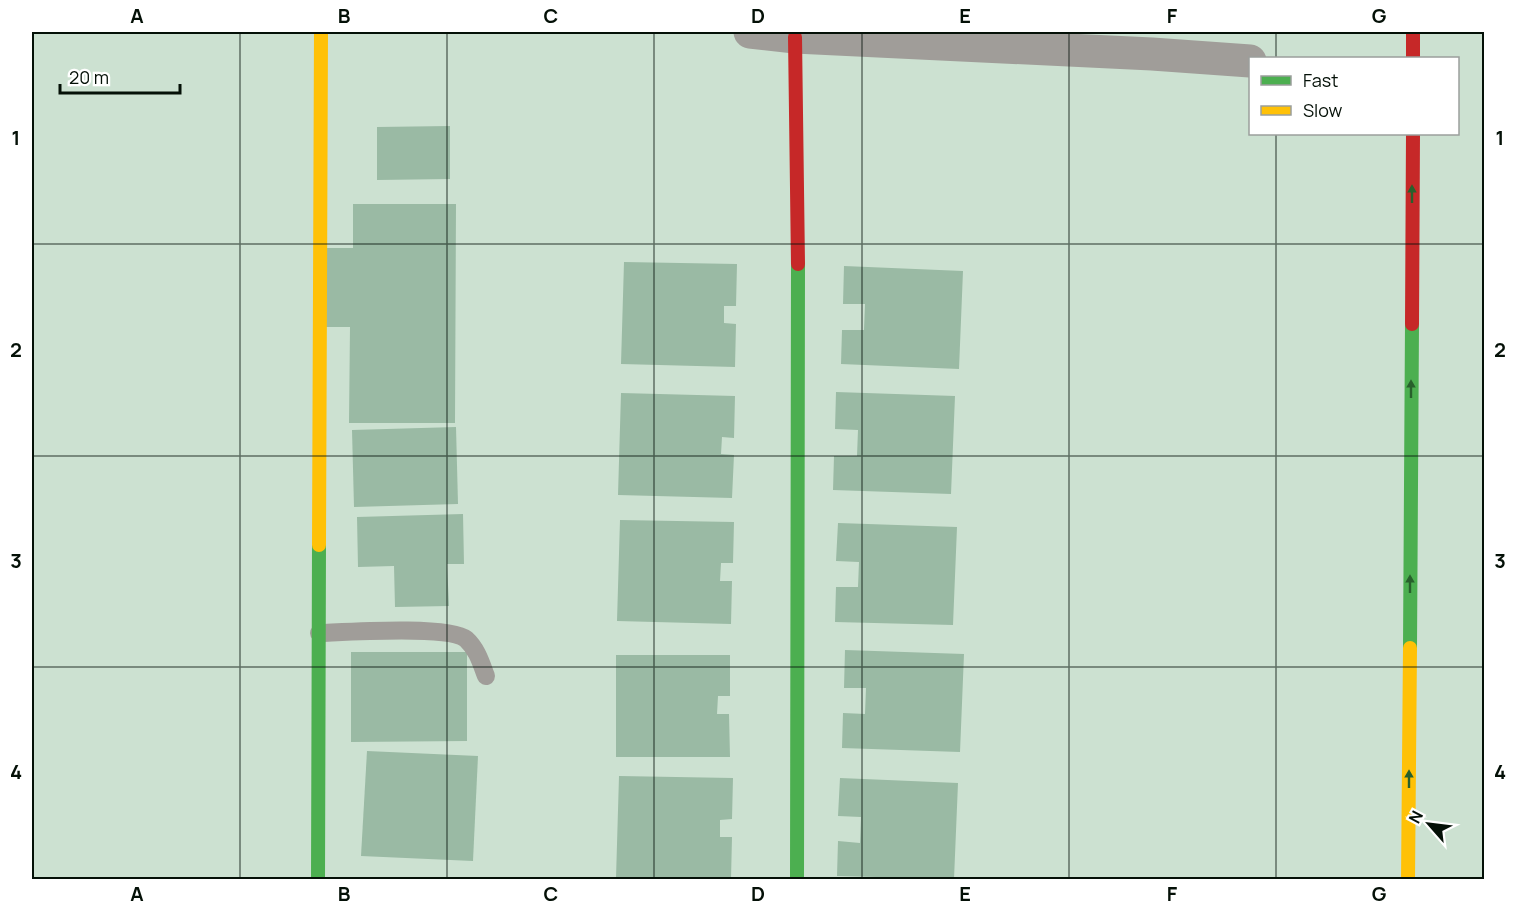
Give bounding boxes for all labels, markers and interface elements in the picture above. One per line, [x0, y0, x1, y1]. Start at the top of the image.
text: A [130, 2, 144, 29]
text: B [338, 2, 351, 29]
text: C [544, 2, 558, 29]
text: D [751, 2, 765, 29]
text: E [959, 2, 971, 29]
text: F [1167, 2, 1178, 29]
text: G [1372, 2, 1387, 29]
scale bar [60, 57, 180, 95]
legend [1249, 57, 1459, 135]
text: 20 m [69, 65, 109, 89]
text: Fast [1303, 68, 1338, 92]
text: Slow [1303, 98, 1343, 122]
text: 1 [12, 124, 20, 151]
text: 1 [1496, 124, 1504, 151]
one-way arrow [1407, 185, 1417, 204]
text: 2 [10, 336, 22, 363]
text: 2 [1494, 336, 1506, 363]
one-way arrow [1406, 380, 1416, 399]
text: 3 [10, 547, 22, 574]
text: 3 [1494, 547, 1506, 574]
one-way arrow [1405, 575, 1415, 594]
text: 4 [10, 758, 22, 785]
text: 4 [1494, 758, 1506, 785]
one-way arrow [1404, 770, 1414, 789]
north arrow [1399, 794, 1459, 854]
text: N [1403, 807, 1428, 827]
text: A [130, 880, 144, 907]
text: B [338, 880, 351, 907]
text: C [544, 880, 558, 907]
text: D [751, 880, 765, 907]
text: E [959, 880, 971, 907]
text: F [1167, 880, 1178, 907]
text: G [1372, 880, 1387, 907]

